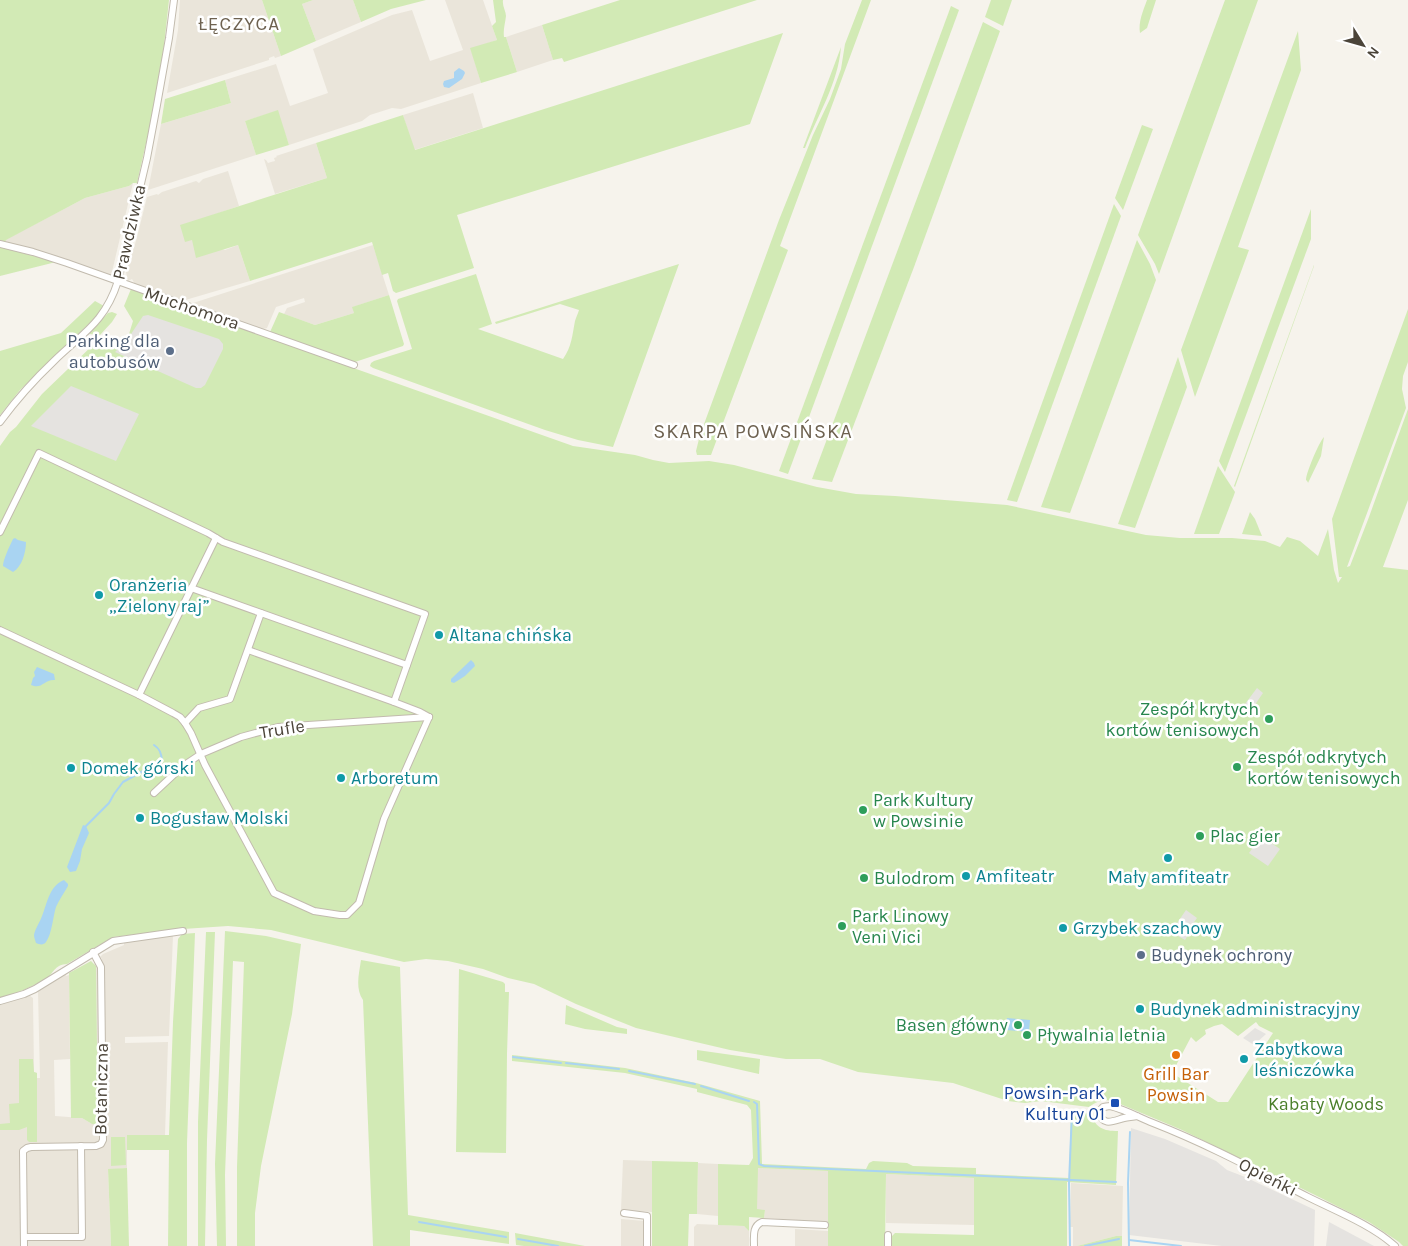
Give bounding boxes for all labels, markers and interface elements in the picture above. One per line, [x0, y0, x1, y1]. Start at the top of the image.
district label: ŁĘCZYCA [198, 13, 280, 35]
north arrow [1338, 20, 1388, 70]
text: N [1363, 43, 1383, 62]
street label: Prawdziwka [107, 182, 151, 282]
street label: Muchomora [142, 281, 242, 335]
place label: Parking dla autobusów [67, 330, 160, 373]
marker: Parking dla autobusów [164, 345, 176, 357]
district label: SKARPA POWSIŃSKA [653, 419, 853, 443]
place label: Oranżeria „Zielony raj” [109, 574, 210, 617]
marker: Oranżeria „Zielony raj” [93, 589, 105, 601]
place label: Altana chińska [449, 624, 572, 646]
marker: Altana chińska [433, 629, 445, 641]
place label: Zespół krytych kortów tenisowych [1105, 698, 1259, 741]
marker: Zespół krytych kortów tenisowych [1263, 713, 1275, 725]
street label: Trufle [258, 715, 306, 743]
place label: Zespół odkrytych kortów tenisowych [1247, 746, 1401, 789]
place label: Domek górski [81, 757, 195, 779]
marker: Zespół odkrytych kortów tenisowych [1231, 761, 1243, 773]
marker: Domek górski [65, 762, 77, 774]
place label: Arboretum [351, 767, 439, 789]
marker: Arboretum [335, 772, 347, 784]
place label: Park Kultury w Powsinie [873, 789, 974, 832]
marker: Park Kultury w Powsinie [857, 804, 869, 816]
place label: Bogusław Molski [150, 807, 289, 829]
marker: Bogusław Molski [134, 812, 146, 824]
place label: Plac gier [1210, 825, 1280, 847]
marker: Plac gier [1194, 830, 1206, 842]
marker: Mały amfiteatr [1162, 852, 1174, 864]
place label: Amfiteatr [976, 865, 1054, 887]
place label: Mały amfiteatr [1108, 866, 1229, 888]
place label: Bulodrom [874, 867, 955, 889]
marker: Amfiteatr [960, 870, 972, 882]
marker: Bulodrom [858, 872, 870, 884]
place label: Park Linowy Veni Vici [852, 905, 949, 948]
place label: Grzybek szachowy [1073, 917, 1222, 939]
marker: Park Linowy Veni Vici [836, 920, 848, 932]
marker: Grzybek szachowy [1057, 922, 1069, 934]
place label: Budynek ochrony [1151, 944, 1293, 966]
marker: Budynek ochrony [1135, 949, 1147, 961]
place label: Budynek administracyjny [1150, 998, 1360, 1020]
marker: Budynek administracyjny [1134, 1003, 1146, 1015]
place label: Basen główny [896, 1014, 1009, 1036]
marker: Basen główny [1012, 1019, 1024, 1031]
place label: Pływalnia letnia [1037, 1024, 1166, 1046]
marker: Pływalnia letnia [1021, 1029, 1033, 1041]
place label: Zabytkowa leśniczówka [1254, 1038, 1355, 1081]
street label: Botaniczna [89, 1043, 113, 1135]
marker: Grill Bar Powsin [1170, 1049, 1182, 1061]
marker: Zabytkowa leśniczówka [1238, 1053, 1250, 1065]
place label: Grill Bar Powsin [1143, 1063, 1209, 1106]
place label: Powsin-Park Kultury 01 [1004, 1082, 1105, 1125]
park label: Kabaty Woods [1268, 1093, 1384, 1115]
marker: Powsin-Park Kultury 01 [1109, 1097, 1121, 1109]
street label: Opieńki [1235, 1153, 1301, 1201]

